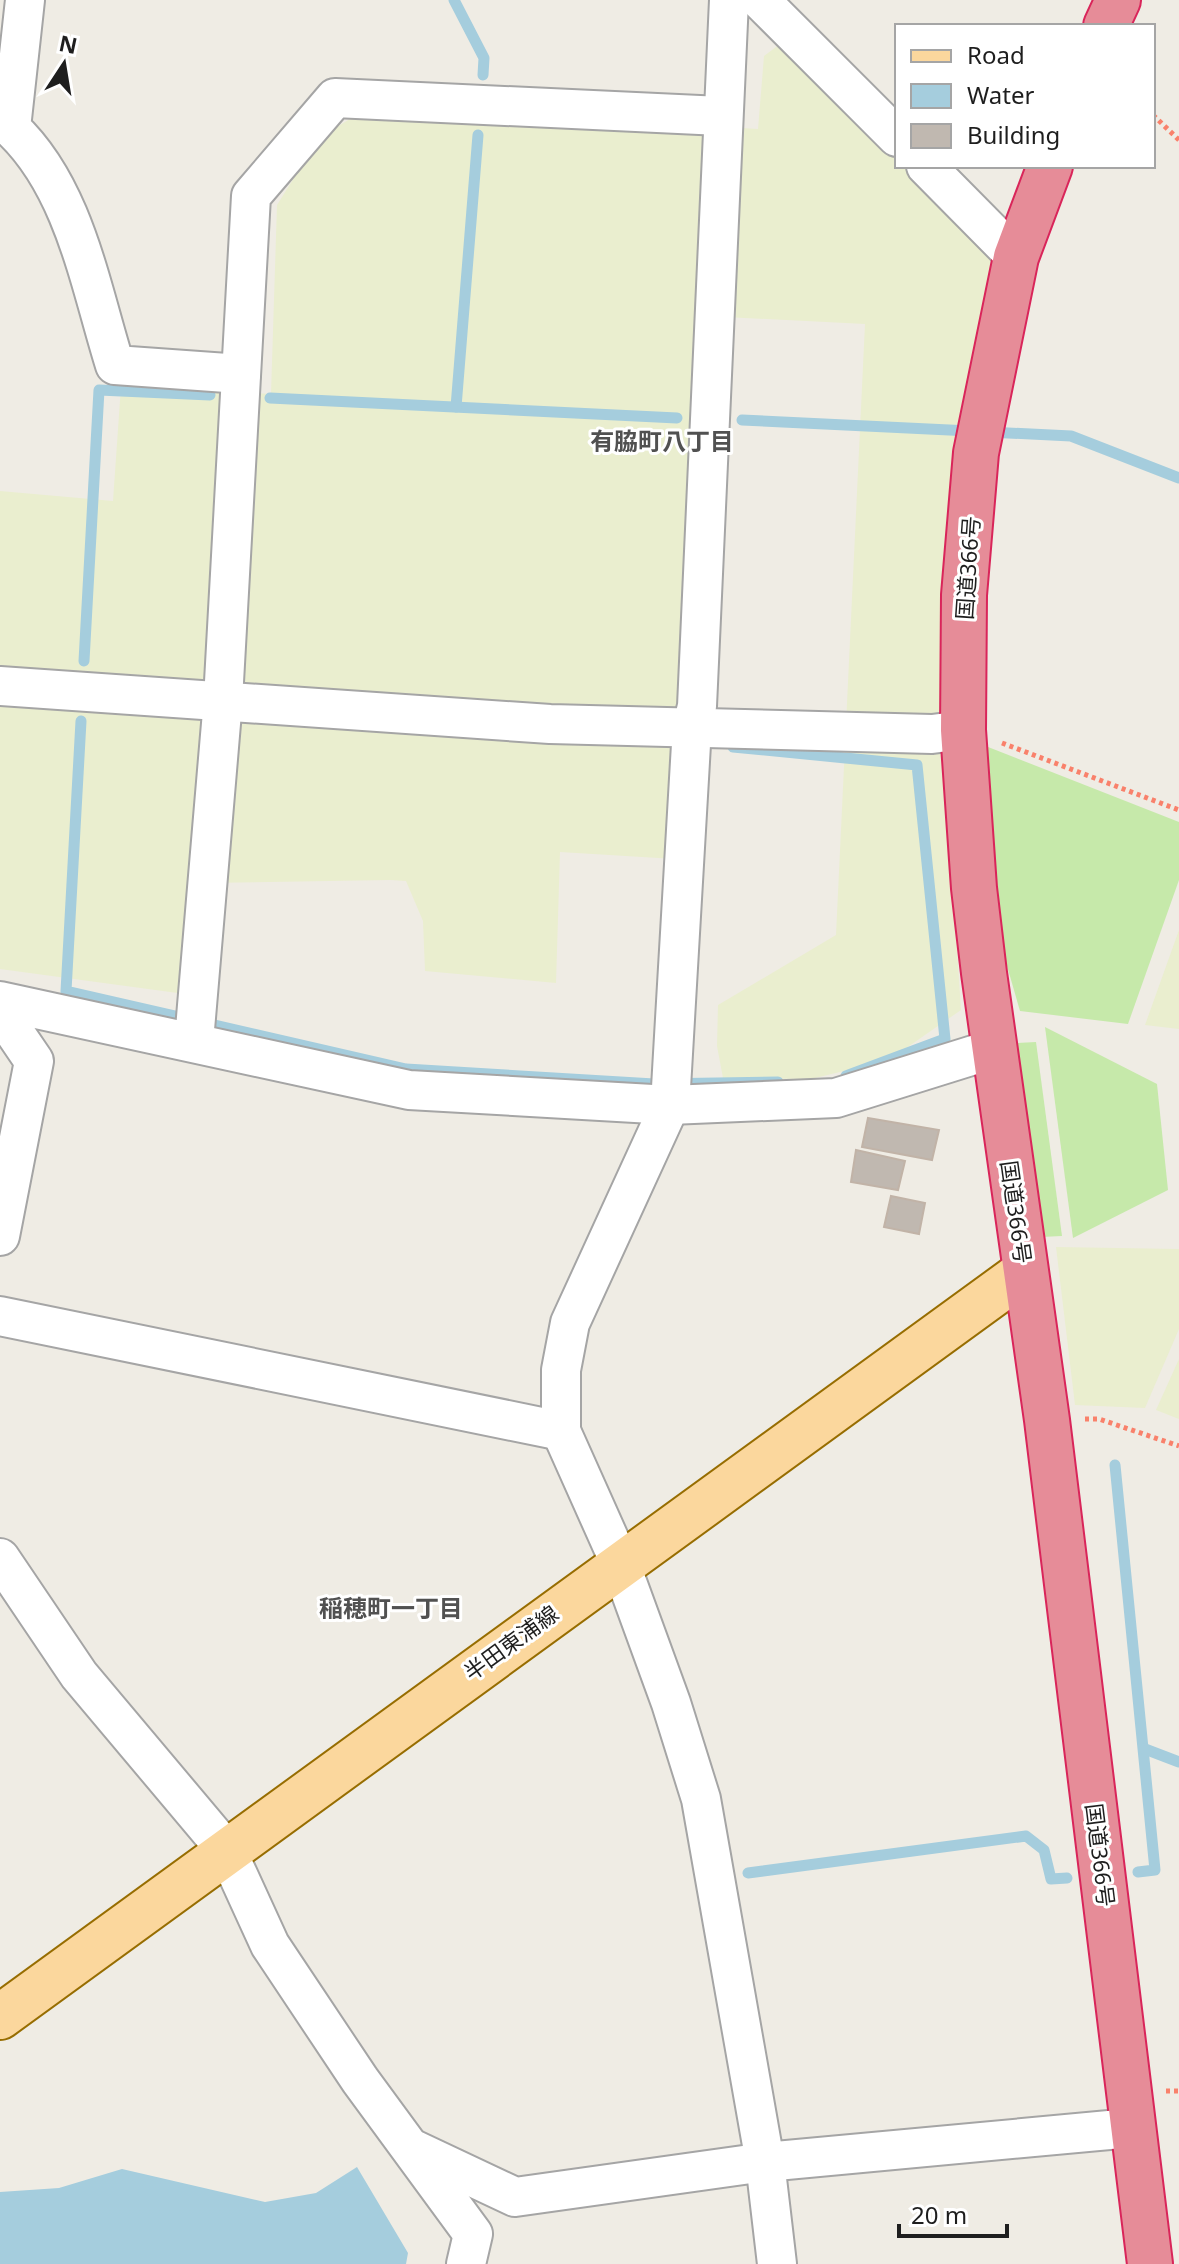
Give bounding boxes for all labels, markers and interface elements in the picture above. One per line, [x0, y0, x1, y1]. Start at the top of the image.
north arrow [24, 24, 104, 104]
legend [895, 24, 1155, 168]
text: N [56, 27, 80, 60]
text: Road [967, 38, 1025, 71]
text: Water [967, 78, 1035, 111]
text: Building [967, 118, 1060, 151]
district label: 有脇町八丁目 [590, 424, 734, 457]
street label: 国道366号 [948, 515, 986, 621]
street label: 国道366号 [995, 1158, 1039, 1265]
district label: 稲穂町一丁目 [319, 1591, 463, 1624]
street label: 半田東浦線 [457, 1598, 564, 1687]
street label: 国道366号 [1080, 1802, 1122, 1908]
scale bar [899, 2188, 1007, 2238]
text: 20 m [911, 2198, 967, 2231]

